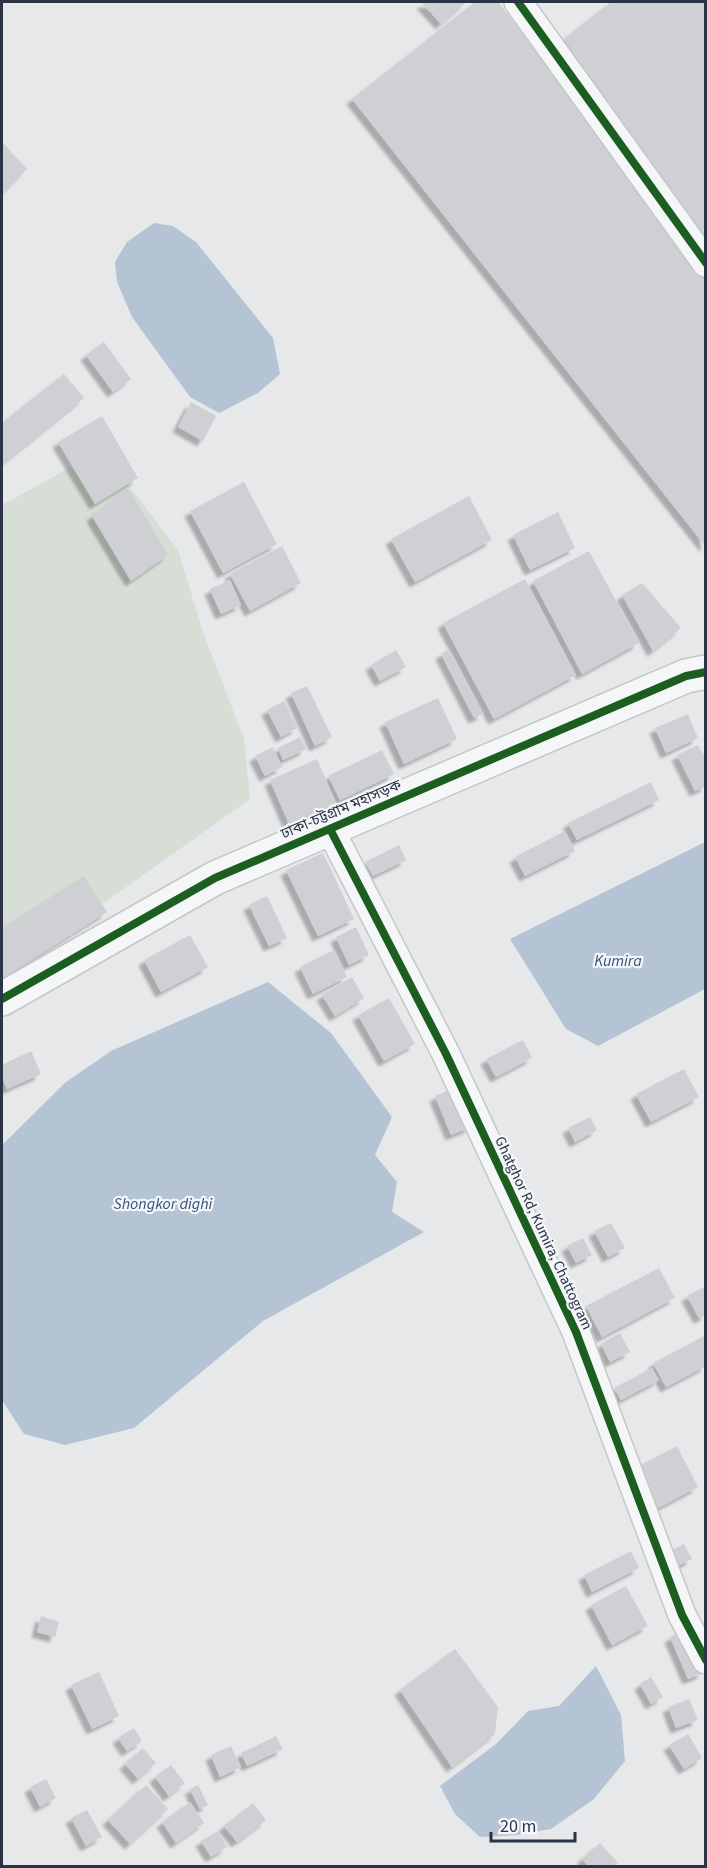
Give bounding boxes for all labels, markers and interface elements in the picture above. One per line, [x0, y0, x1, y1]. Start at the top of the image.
street label: ঢাকা-চট্টগ্রাম মহাসড়ক [277, 774, 406, 845]
water label: Kumira [594, 950, 642, 972]
street label: Ghatghor Rd, Kumira, Chattogram [489, 1133, 598, 1333]
water label: Shongkor dighi [114, 1193, 213, 1215]
scale bar [491, 1805, 575, 1843]
text: 20 m [500, 1814, 536, 1839]

